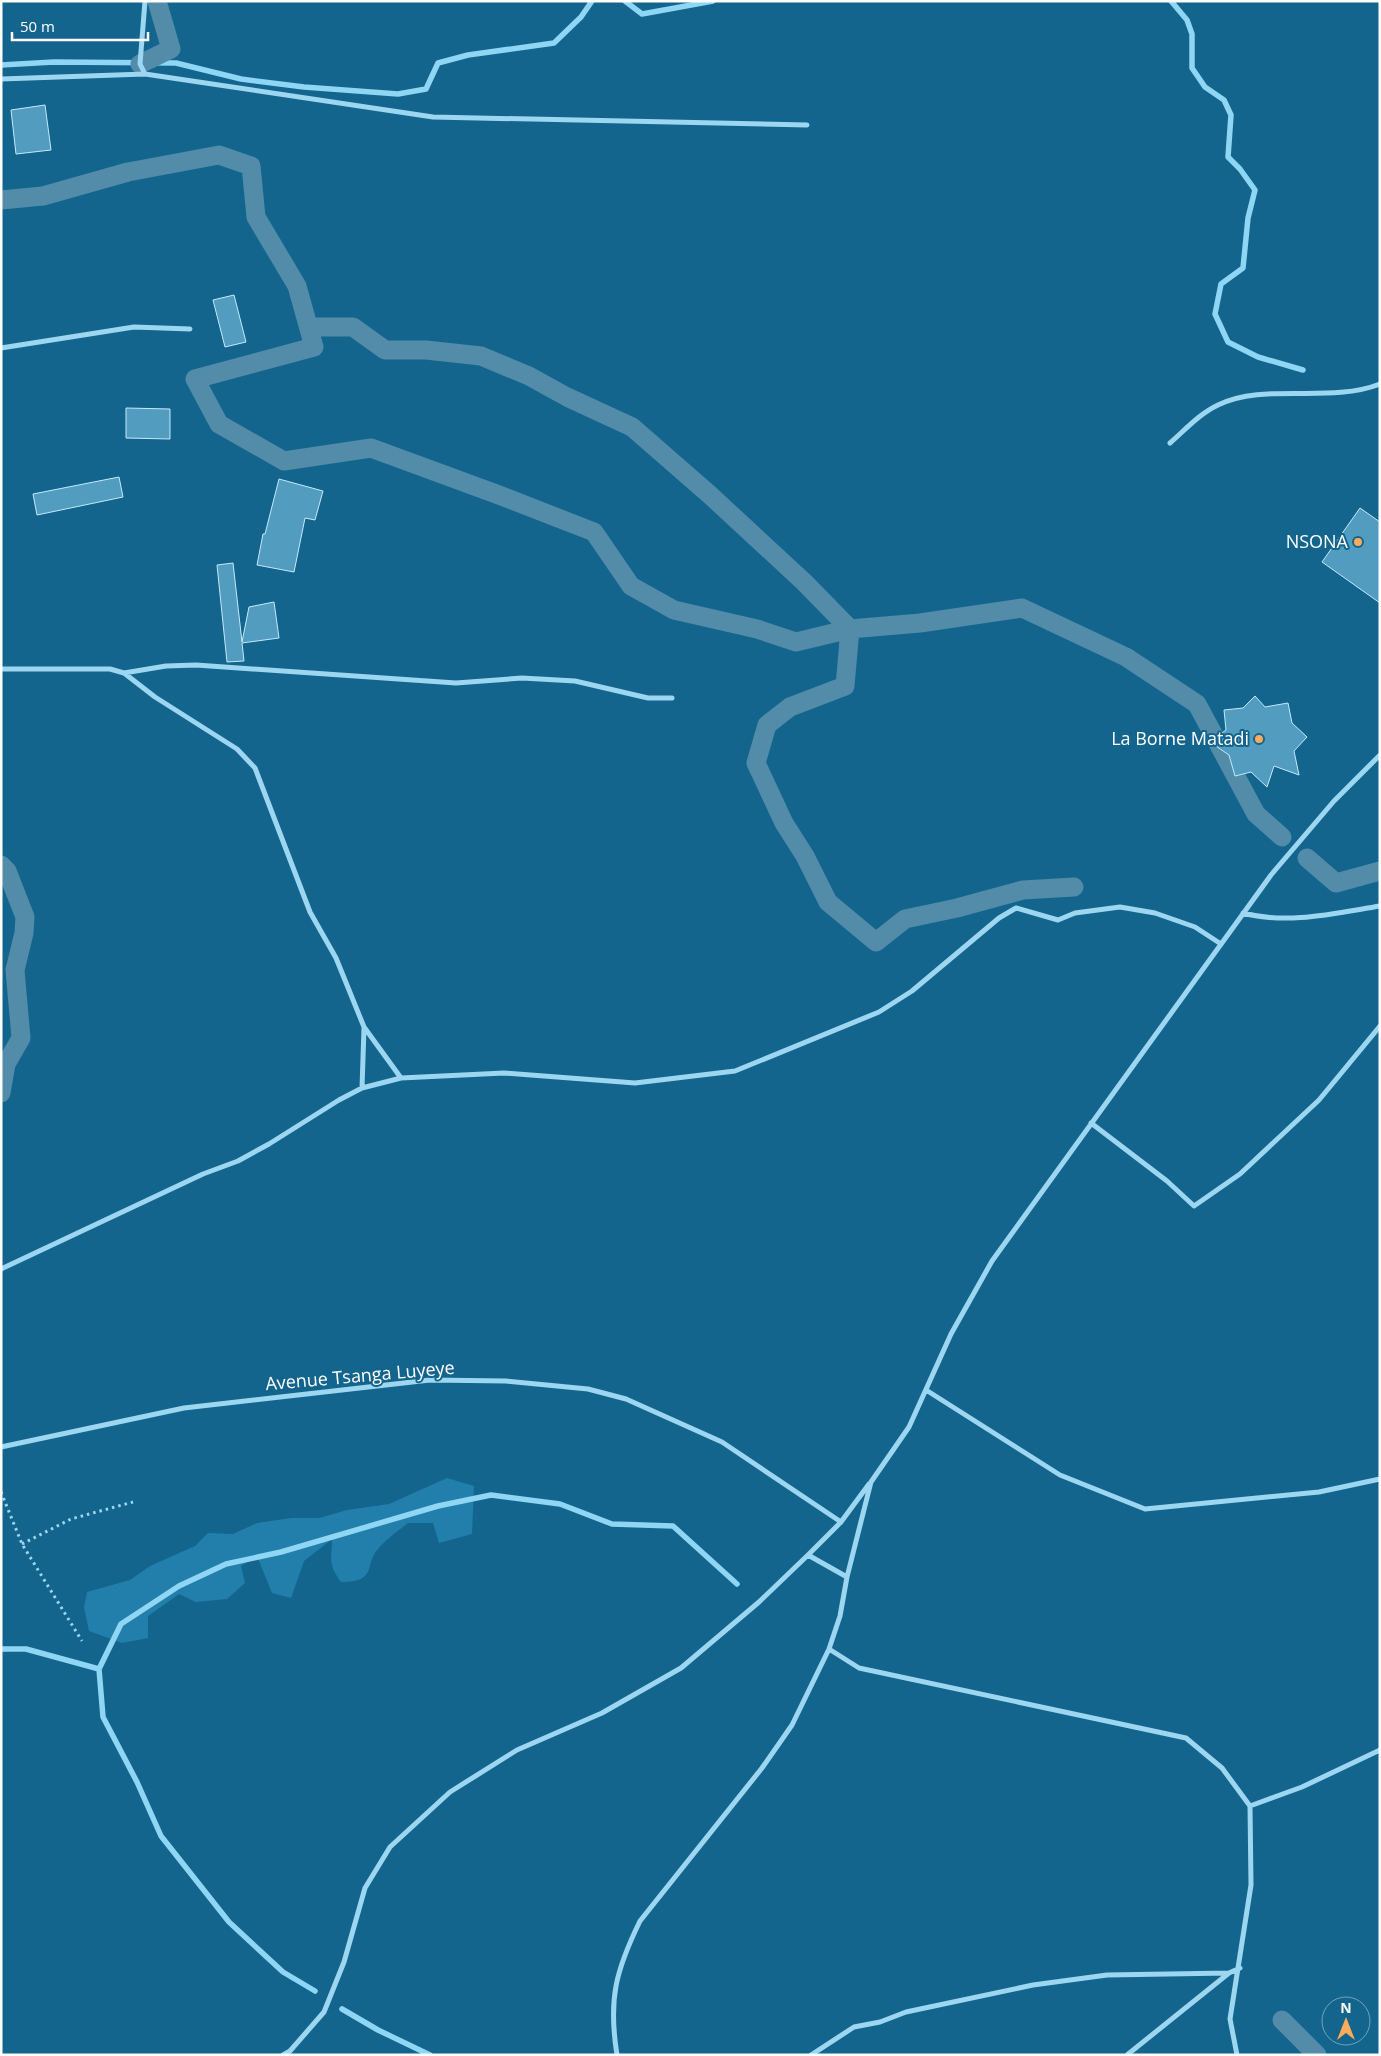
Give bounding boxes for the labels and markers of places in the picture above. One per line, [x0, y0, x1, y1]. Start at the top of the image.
place label: NSONA [1286, 529, 1349, 553]
marker: NSONA [1352, 536, 1364, 548]
place label: La Borne Matadi [1111, 726, 1249, 750]
marker: La Borne Matadi [1253, 733, 1265, 745]

